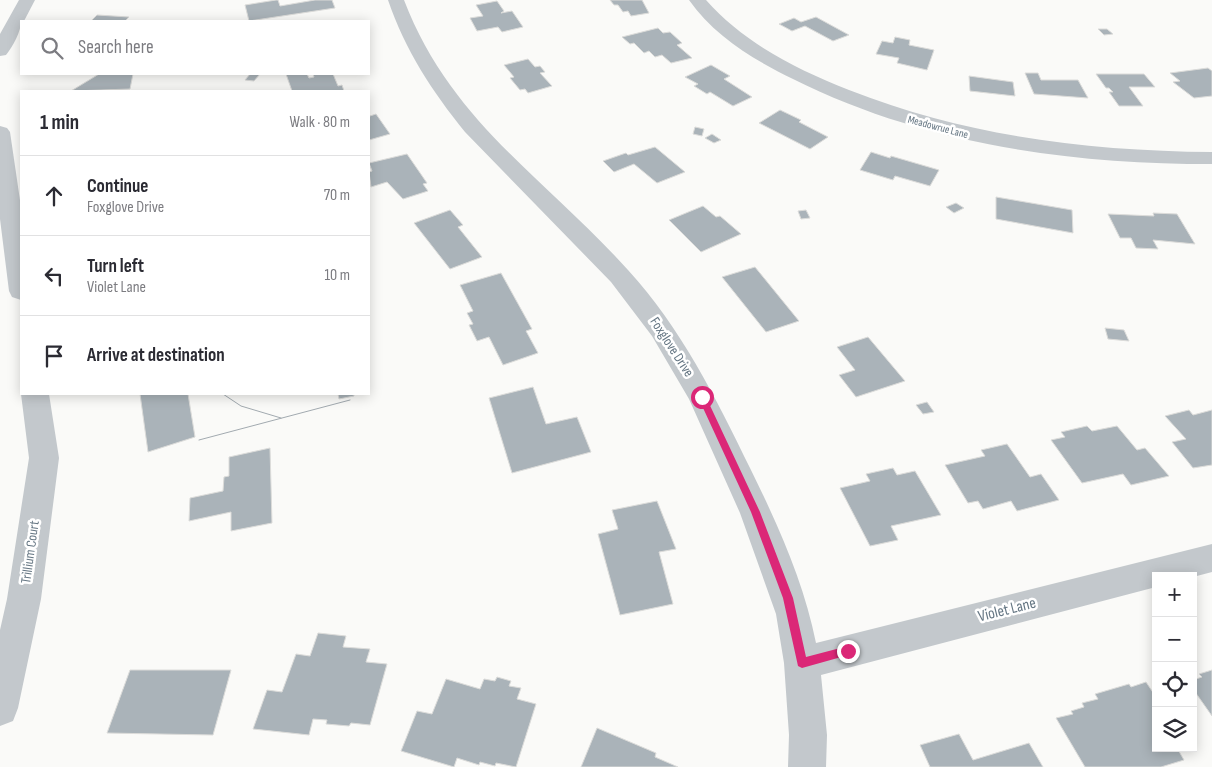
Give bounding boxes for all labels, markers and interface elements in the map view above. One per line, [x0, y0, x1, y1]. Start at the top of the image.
search box [20, 20, 370, 75]
icon: search [38, 34, 66, 62]
text: Search here [78, 36, 154, 59]
text: 1 min [40, 110, 79, 135]
text: Walk · 80 m [290, 113, 350, 132]
street label: Meadowrue Lane [906, 113, 970, 141]
text: Continue [87, 175, 148, 198]
icon: ahead [40, 182, 68, 210]
text: 70 m [324, 186, 350, 205]
text: Foxglove Drive [87, 198, 164, 217]
text: Turn left [87, 255, 144, 278]
icon: left [40, 262, 68, 290]
text: 10 m [324, 266, 350, 285]
text: Violet Lane [87, 278, 146, 297]
street label: Foxglove Drive [646, 314, 698, 380]
icon: arrive [40, 342, 68, 370]
text: Arrive at destination [87, 344, 225, 367]
route start [691, 386, 714, 409]
street label: Trillium Court [17, 520, 43, 584]
map controls [1152, 572, 1197, 752]
button: + [1152, 572, 1197, 617]
street label: Violet Lane [976, 594, 1038, 626]
button: − [1152, 617, 1197, 662]
route end [837, 640, 860, 663]
button: locate [1152, 662, 1197, 707]
button: layers [1152, 707, 1197, 752]

